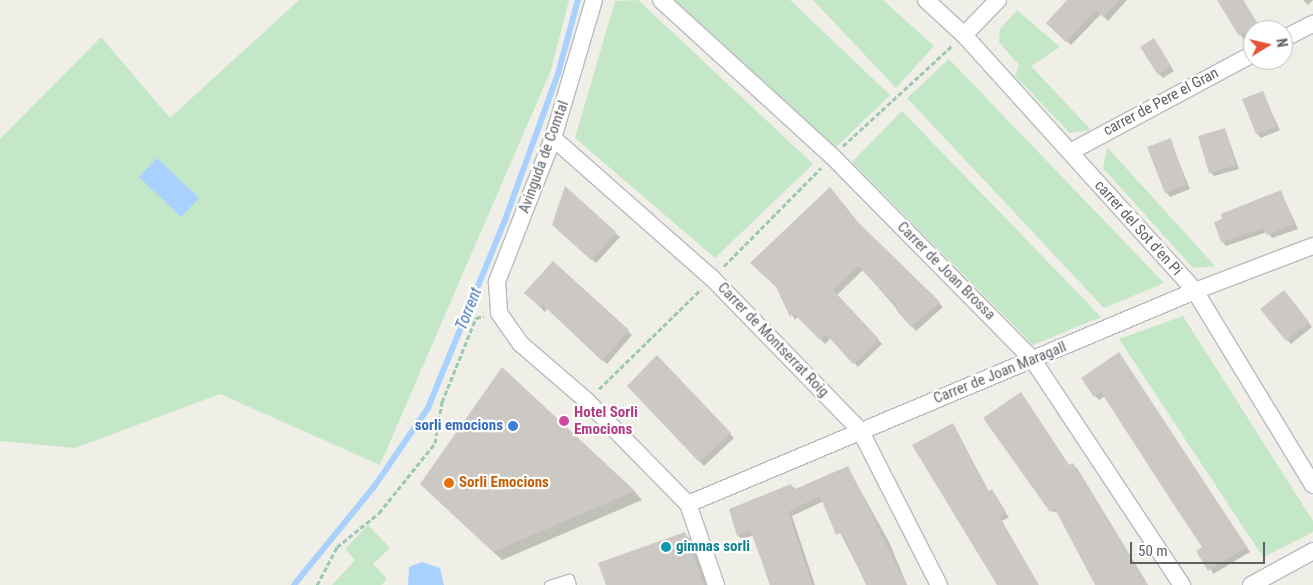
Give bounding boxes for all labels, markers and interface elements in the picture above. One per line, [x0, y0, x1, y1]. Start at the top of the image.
north arrow [1243, 20, 1293, 70]
text: N [1273, 37, 1290, 48]
street label: carrer de Pere el Gran [1100, 64, 1222, 140]
street label: Avinguda de Comtal [515, 98, 573, 216]
street label: carrer del Sot d'en Pi [1091, 177, 1185, 279]
street label: Carrer de Joan Brossa [893, 218, 999, 324]
street label: Carrer de Montserrat Roig [714, 279, 832, 401]
water label: Torrent [452, 285, 486, 333]
street label: Carrer de Joan Maragall [931, 338, 1069, 408]
place label: Hotel Sorli Emocions [574, 403, 638, 438]
marker: Hotel Sorli Emocions [558, 415, 570, 427]
place label: sorli emocions [415, 417, 503, 435]
marker: sorli emocions [507, 420, 519, 432]
place label: Sorli Emocions [459, 474, 549, 492]
marker: Sorli Emocions [443, 477, 455, 489]
scale bar [1133, 532, 1268, 564]
place label: gimnas sorli [676, 538, 750, 556]
marker: gimnas sorli [660, 541, 672, 553]
text: 50 m [1138, 542, 1168, 560]

